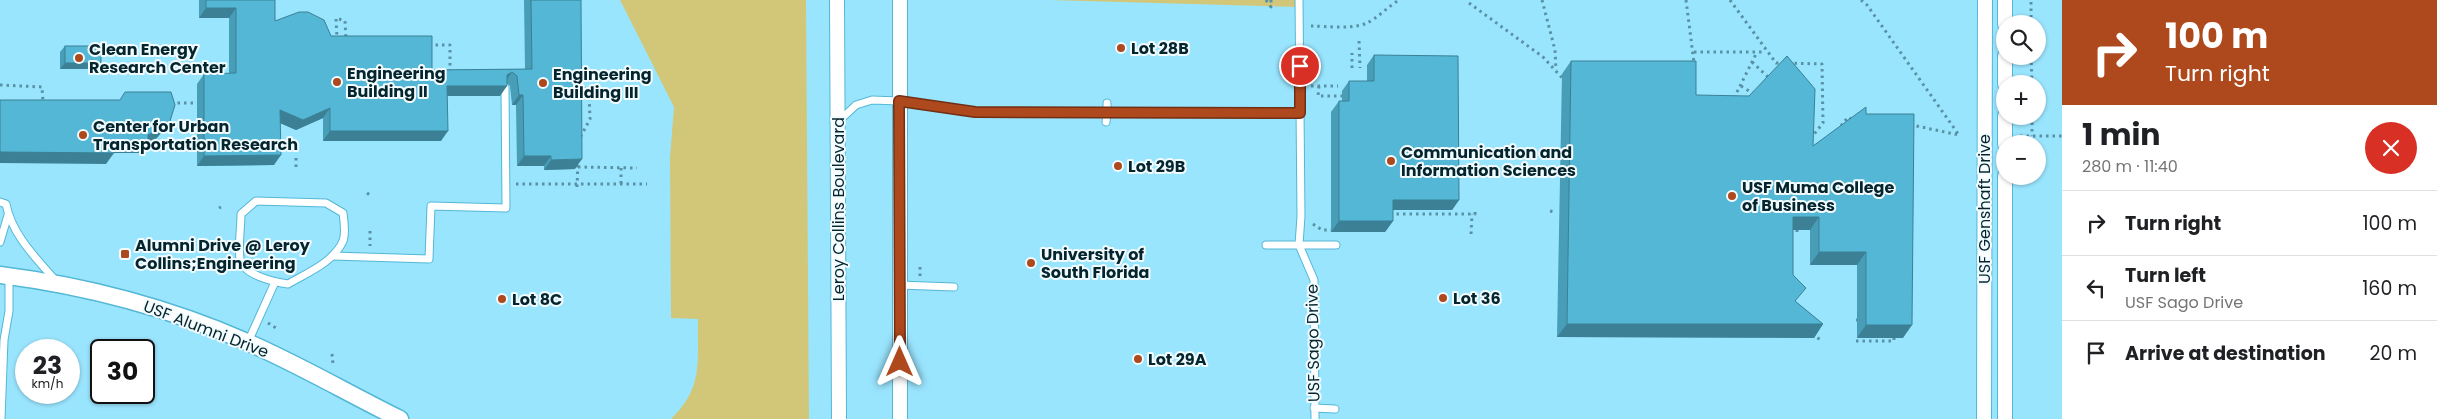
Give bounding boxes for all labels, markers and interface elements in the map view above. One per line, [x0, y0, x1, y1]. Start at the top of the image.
text: 100 m [2165, 11, 2268, 60]
map controls [1996, 15, 2046, 185]
button: search [1996, 15, 2046, 65]
icon: right [2082, 20, 2147, 85]
place label: Lot 28B [1131, 37, 1189, 60]
place label: Clean Energy Research Center [89, 38, 226, 79]
marker: Lot 28B [1115, 42, 1127, 54]
pin [1279, 45, 1321, 87]
marker: Clean Energy Research Center [73, 52, 85, 64]
icon: arrive [1286, 52, 1314, 80]
text: Turn right [2165, 58, 2270, 89]
place label: Engineering Building II [347, 62, 446, 103]
place label: Engineering Building III [553, 63, 652, 104]
button: + [1996, 75, 2046, 125]
marker: Engineering Building II [331, 76, 343, 88]
marker: Engineering Building III [537, 77, 549, 89]
text: 1 min [2082, 113, 2160, 156]
place label: Center for Urban Transportation Research [93, 115, 298, 156]
street label: Leroy Collins Boulevard [827, 117, 850, 301]
button: close [2365, 122, 2417, 174]
marker: Center for Urban Transportation Research [77, 129, 89, 141]
street label: USF Genshaft Drive [1973, 134, 1996, 284]
button: − [1996, 135, 2046, 185]
place label: Communication and Information Sciences [1401, 141, 1576, 182]
place label: Lot 29B [1128, 155, 1185, 178]
marker: Communication and Information Sciences [1385, 155, 1397, 167]
text: 280 m · 11:40 [2082, 155, 2178, 178]
marker: Lot 29B [1112, 160, 1124, 172]
place label: USF Muma College of Business [1742, 176, 1894, 217]
marker: USF Muma College of Business [1726, 190, 1738, 202]
icon: right [2082, 209, 2110, 237]
text: Turn right [2125, 210, 2221, 237]
text: 100 m [2362, 210, 2417, 237]
place label: Alumni Drive @ Leroy Collins;Engineering [135, 234, 311, 275]
place label: University of South Florida [1041, 243, 1149, 284]
marker: Alumni Drive @ Leroy Collins;Engineering [119, 248, 131, 260]
marker: University of South Florida [1025, 257, 1037, 269]
text: Turn left [2125, 262, 2206, 289]
icon: left [2082, 274, 2110, 302]
text: 160 m [2362, 275, 2417, 302]
street label: USF Sago Drive [1300, 284, 1326, 402]
place label: Lot 36 [1453, 287, 1501, 310]
place label: Lot 8C [512, 288, 562, 311]
text: USF Sago Drive [2125, 291, 2243, 314]
marker: Lot 36 [1437, 292, 1449, 304]
marker: Lot 8C [496, 293, 508, 305]
street label: USF Alumni Drive [140, 295, 272, 364]
position arrow [873, 335, 925, 387]
speed limit sign: 30 [90, 339, 155, 404]
icon: arrive [2082, 339, 2110, 367]
text: Arrive at destination [2125, 340, 2326, 367]
text: 20 m [2369, 340, 2417, 367]
text: 23 [33, 348, 62, 383]
place label: Lot 29A [1148, 348, 1207, 371]
marker: Lot 29A [1132, 353, 1144, 365]
text: km/h [32, 375, 63, 392]

